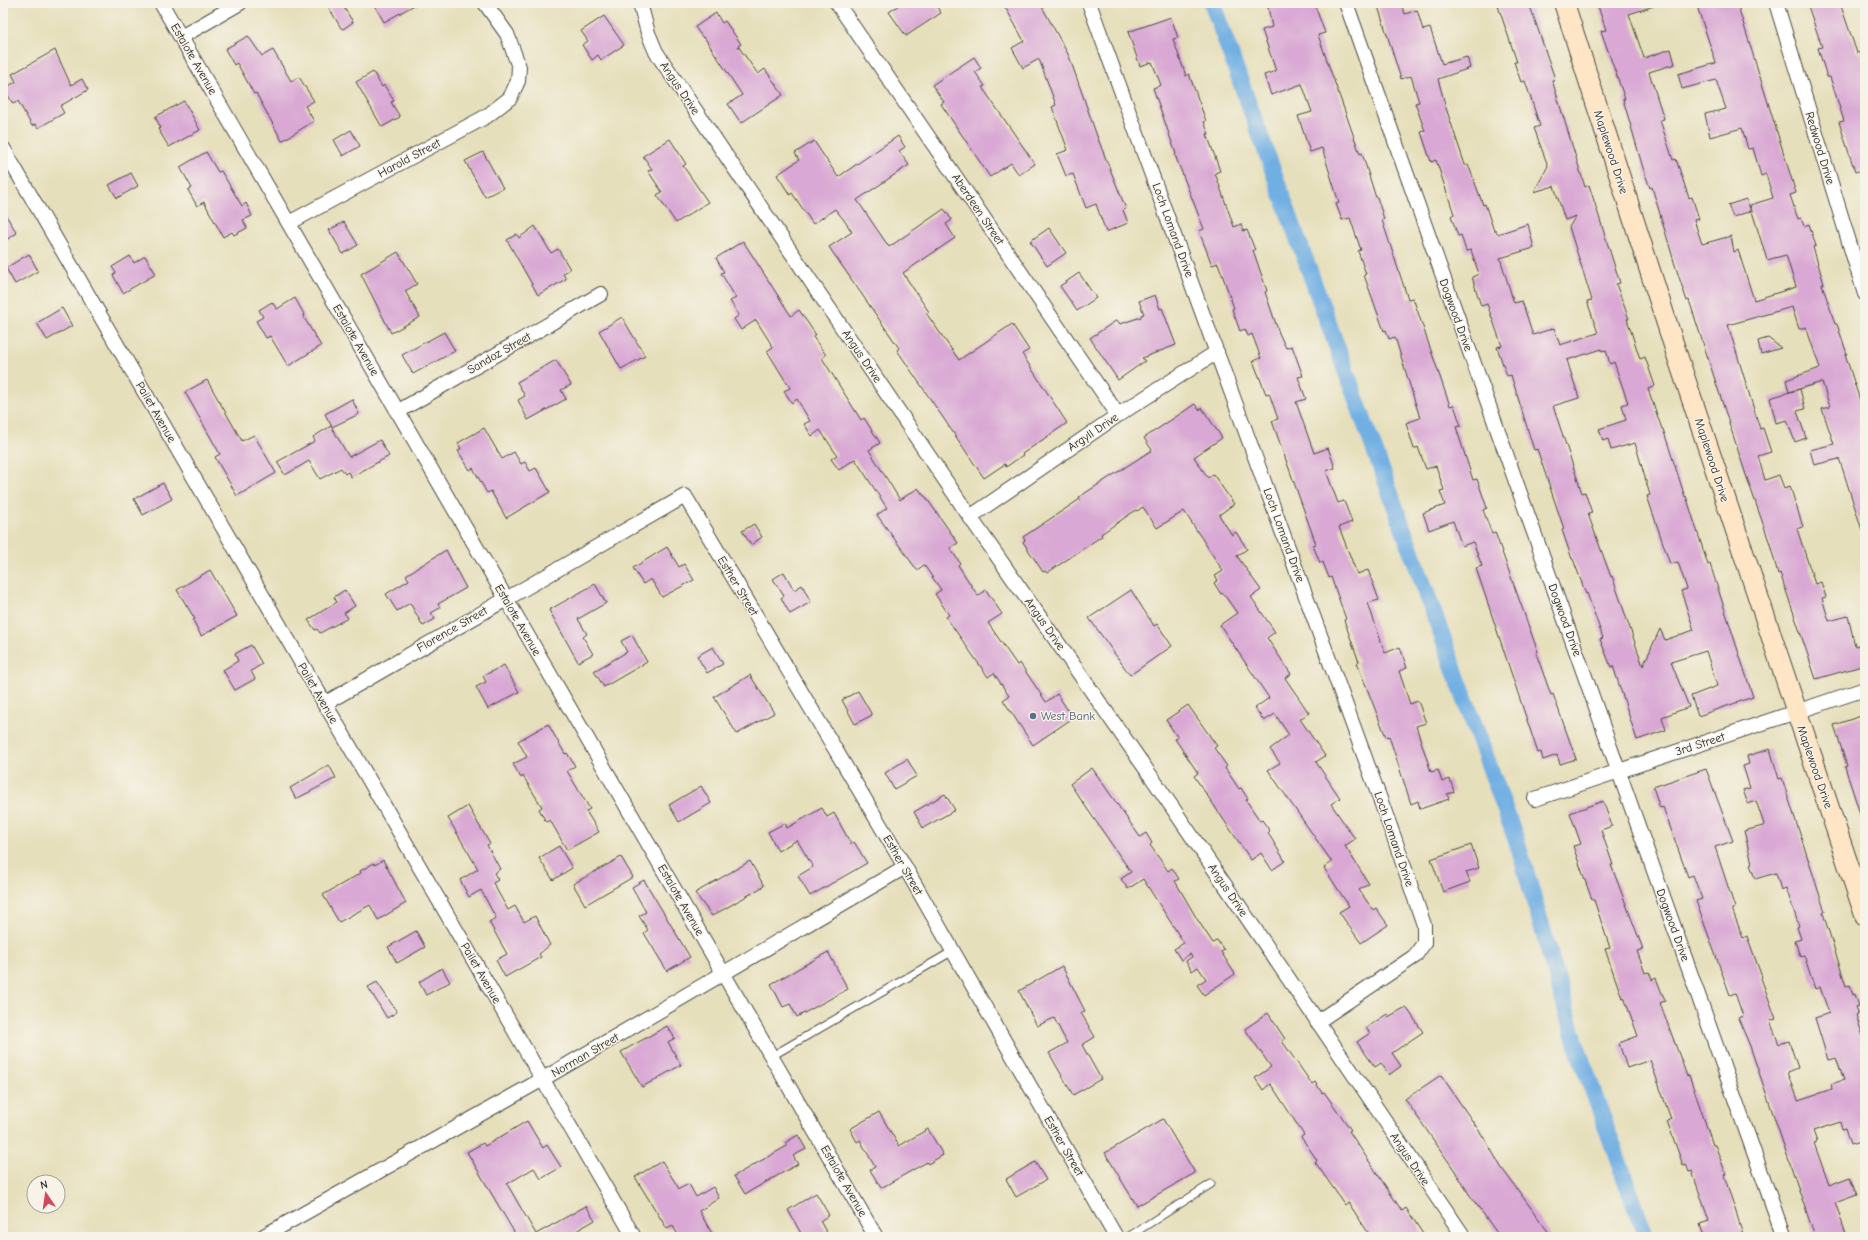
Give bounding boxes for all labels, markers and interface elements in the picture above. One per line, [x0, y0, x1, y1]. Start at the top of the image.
street label: Estalote Avenue [168, 21, 220, 97]
street label: Angus Drive [657, 59, 703, 117]
street label: Maplewood Drive [1591, 108, 1631, 196]
street label: Redwood Drive [1802, 110, 1838, 186]
street label: Harold Street [375, 135, 443, 180]
street label: Aberdeen Street [949, 171, 1007, 248]
street label: Loch Lomand Drive [1149, 181, 1197, 279]
street label: Dogwood Drive [1436, 277, 1476, 353]
street label: Estalote Avenue [330, 302, 382, 378]
street label: Angus Drive [839, 327, 885, 385]
street label: Sandoz Street [465, 329, 534, 377]
street label: Pailet Avenue [133, 379, 179, 445]
street label: Argyll Drive [1065, 410, 1121, 454]
street label: Maplewood Drive [1692, 416, 1732, 504]
street label: Loch Lomand Drive [1260, 486, 1308, 584]
street label: Esther Street [715, 554, 762, 619]
street label: Estalote Avenue [492, 582, 544, 658]
street label: Dogwood Drive [1545, 582, 1585, 658]
street label: Angus Drive [1022, 595, 1068, 653]
street label: Florence Street [414, 603, 490, 655]
street label: Pailet Avenue [295, 660, 341, 726]
place label: West Bank [1041, 709, 1095, 723]
marker: West Bank [1028, 711, 1038, 721]
street label: Maplewood Drive [1794, 724, 1836, 810]
street label: 3rd Street [1674, 729, 1727, 759]
street label: Loch Lomand Drive [1371, 790, 1417, 888]
street label: Esther Street [880, 833, 926, 898]
street label: Angus Drive [1205, 861, 1251, 919]
street label: Estalote Avenue [655, 862, 707, 938]
street label: Dogwood Drive [1653, 887, 1693, 963]
street label: Pailet Avenue [458, 940, 504, 1006]
street label: Norman Street [549, 1030, 622, 1080]
street label: Esther Street [1041, 1114, 1087, 1179]
street label: Angus Drive [1387, 1130, 1433, 1188]
street label: Estalote Avenue [818, 1143, 870, 1219]
north arrow [26, 1174, 66, 1214]
text: N [39, 1178, 49, 1192]

